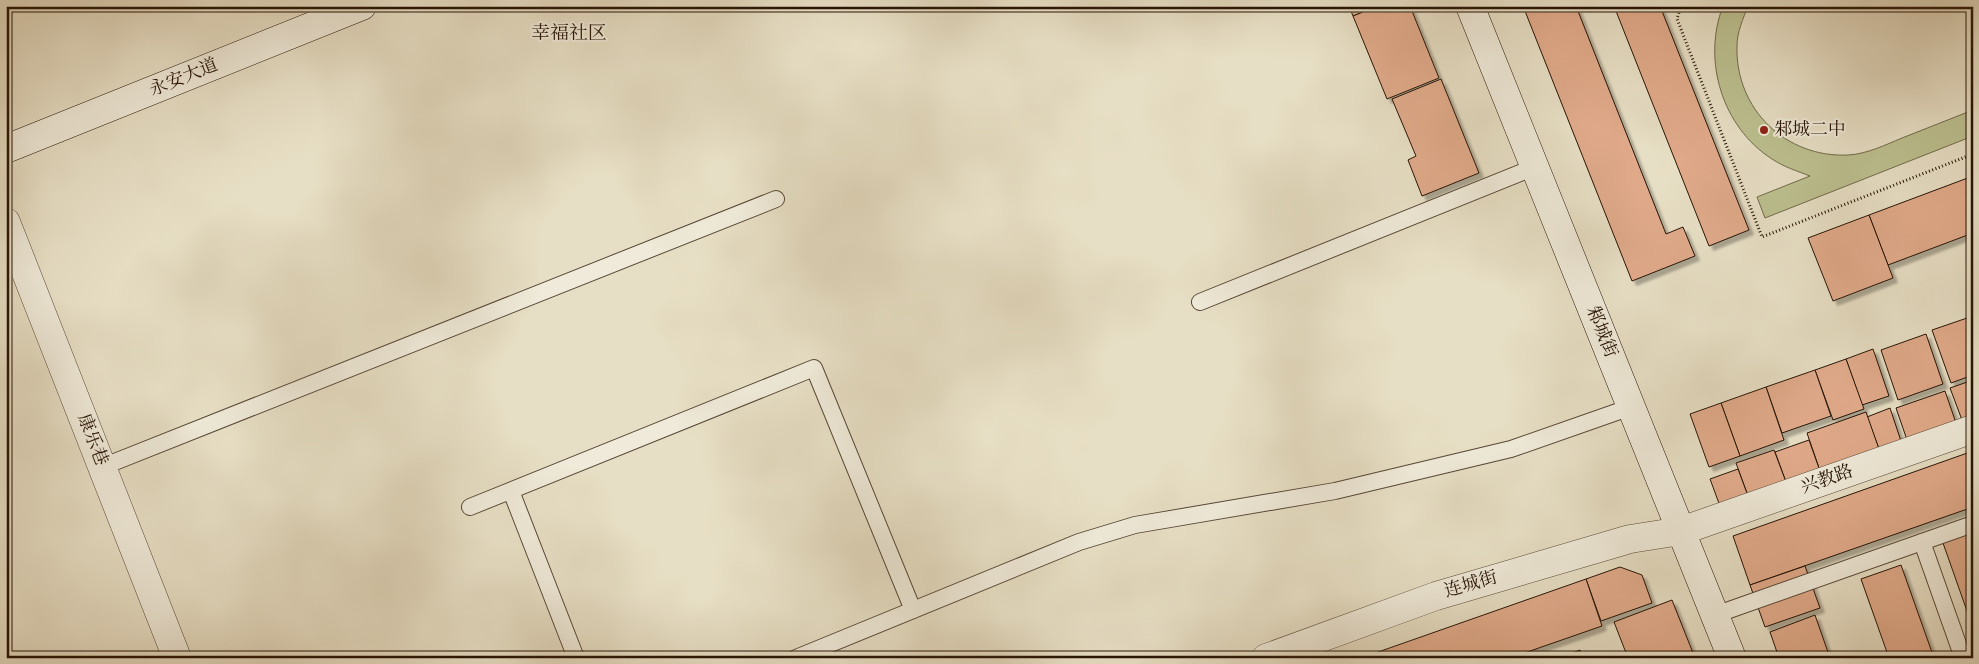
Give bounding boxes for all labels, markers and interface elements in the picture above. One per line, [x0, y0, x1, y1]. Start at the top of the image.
district label: 幸福社区 [531, 22, 607, 46]
street label: 永安大道 [146, 54, 222, 102]
place label: 邾城二中 [1774, 119, 1846, 142]
marker: 邾城二中 [1758, 124, 1770, 136]
street label: 邾城街 [1580, 303, 1622, 361]
street label: 康乐巷 [72, 411, 112, 469]
street label: 兴教路 [1798, 460, 1856, 500]
street label: 连城街 [1442, 567, 1500, 603]

